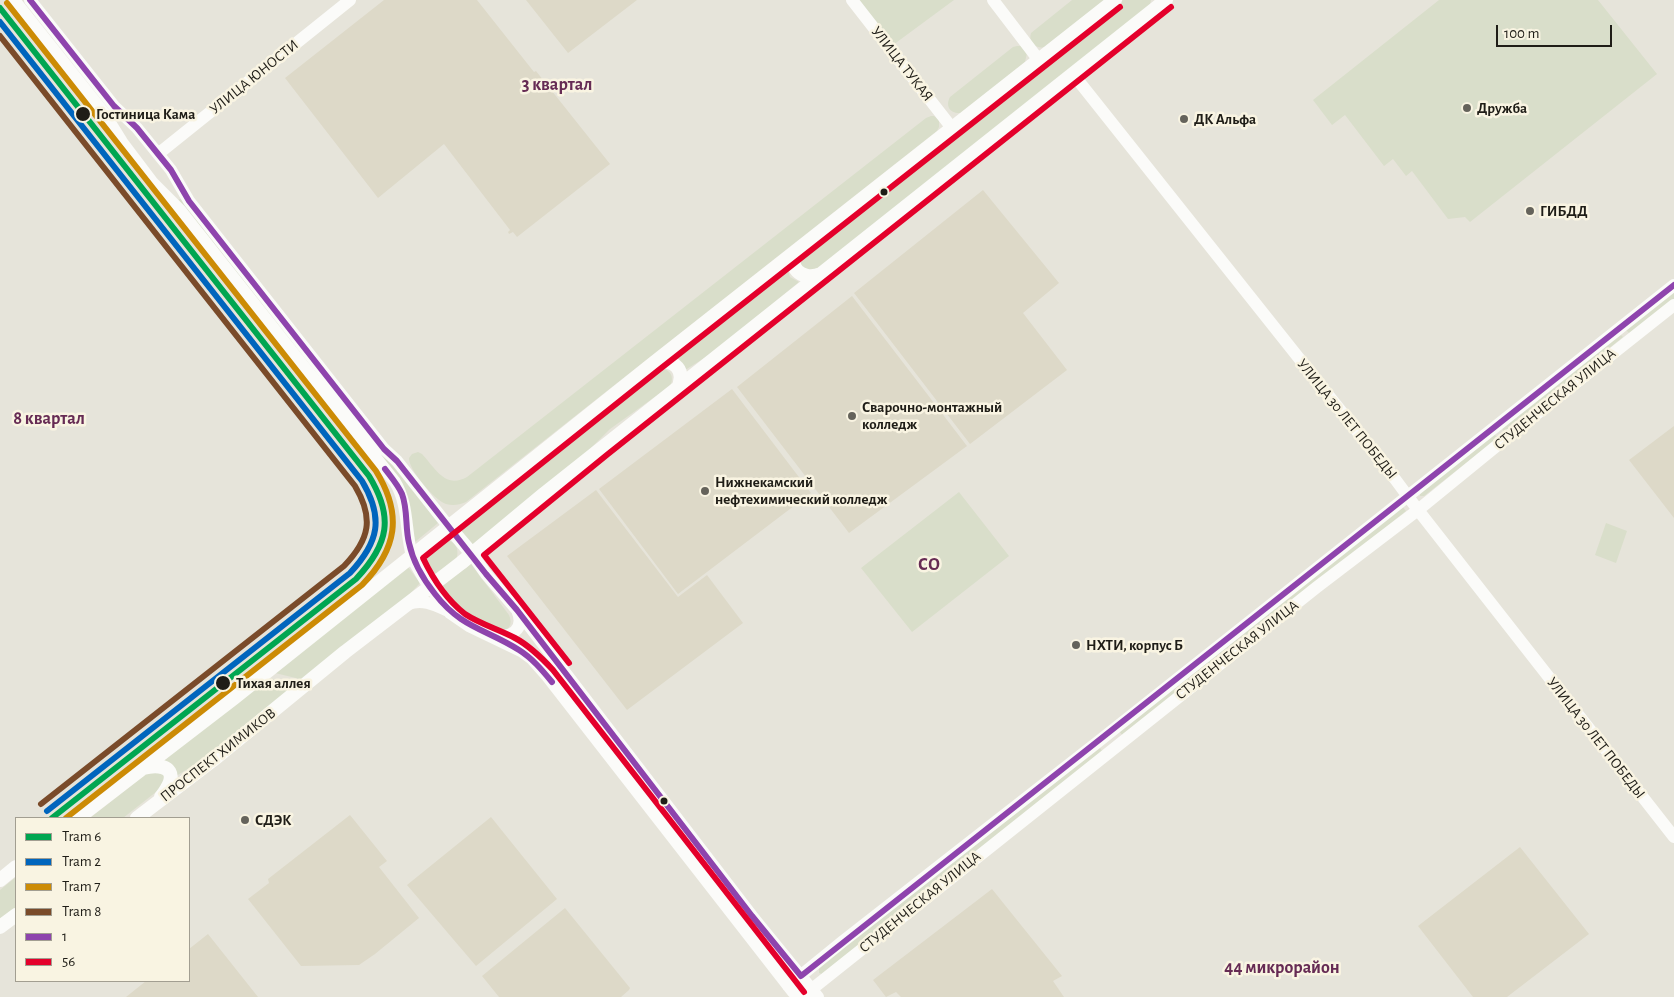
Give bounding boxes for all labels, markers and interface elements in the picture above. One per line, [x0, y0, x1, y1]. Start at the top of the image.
scale bar [1499, 15, 1615, 47]
street label: УЛИЦА ТУКАЯ [867, 23, 937, 105]
text: 100 m [1504, 26, 1539, 41]
street label: УЛИЦА ЮНОСТИ [206, 36, 302, 118]
district label: 3 квартал [522, 74, 592, 96]
place label: Дружба [1477, 99, 1527, 117]
marker: Дружба [1461, 102, 1473, 114]
marker: Гостиница Кама [74, 105, 92, 123]
place label: Гостиница Кама [96, 105, 195, 123]
place label: ДК Альфа [1194, 110, 1256, 128]
marker: ДК Альфа [1178, 113, 1190, 125]
unlabelled marker [879, 187, 889, 197]
place label: ГИБДД [1540, 202, 1588, 220]
marker: ГИБДД [1524, 205, 1536, 217]
street label: СТУДЕНЧЕСКАЯ УЛИЦА [1491, 344, 1619, 454]
street label: УЛИЦА 30 ЛЕТ ПОБЕДЫ [1293, 355, 1401, 483]
place label: Сварочно-монтажный колледж [862, 398, 1002, 433]
district label: 8 квартал [13, 408, 85, 430]
marker: Сварочно-монтажный колледж [846, 410, 858, 422]
place label: Нижнекамский нефтехимический колледж [715, 473, 887, 508]
marker: Нижнекамский нефтехимический колледж [699, 485, 711, 497]
district label: СО [918, 554, 940, 576]
street label: СТУДЕНЧЕСКАЯ УЛИЦА [1172, 596, 1302, 704]
place label: НХТИ, корпус Б [1086, 636, 1183, 654]
marker: НХТИ, корпус Б [1070, 639, 1082, 651]
marker: Тихая аллея [214, 674, 232, 692]
place label: Тихая аллея [236, 674, 311, 692]
street label: УЛИЦА 30 ЛЕТ ПОБЕДЫ [1543, 674, 1649, 802]
street label: ПРОСПЕКТ ХИМИКОВ [157, 704, 279, 806]
unlabelled marker [659, 796, 669, 806]
place label: СДЭК [255, 811, 291, 829]
marker: СДЭК [239, 814, 251, 826]
legend [15, 817, 190, 982]
text: Tram 6 [62, 829, 101, 844]
street label: СТУДЕНЧЕСКАЯ УЛИЦА [856, 847, 984, 957]
text: Tram 2 [62, 854, 101, 869]
text: Tram 7 [62, 879, 101, 894]
text: Tram 8 [62, 904, 101, 919]
text: 1 [62, 929, 67, 944]
text: 56 [62, 954, 75, 969]
district label: 44 микрорайон [1224, 957, 1340, 979]

